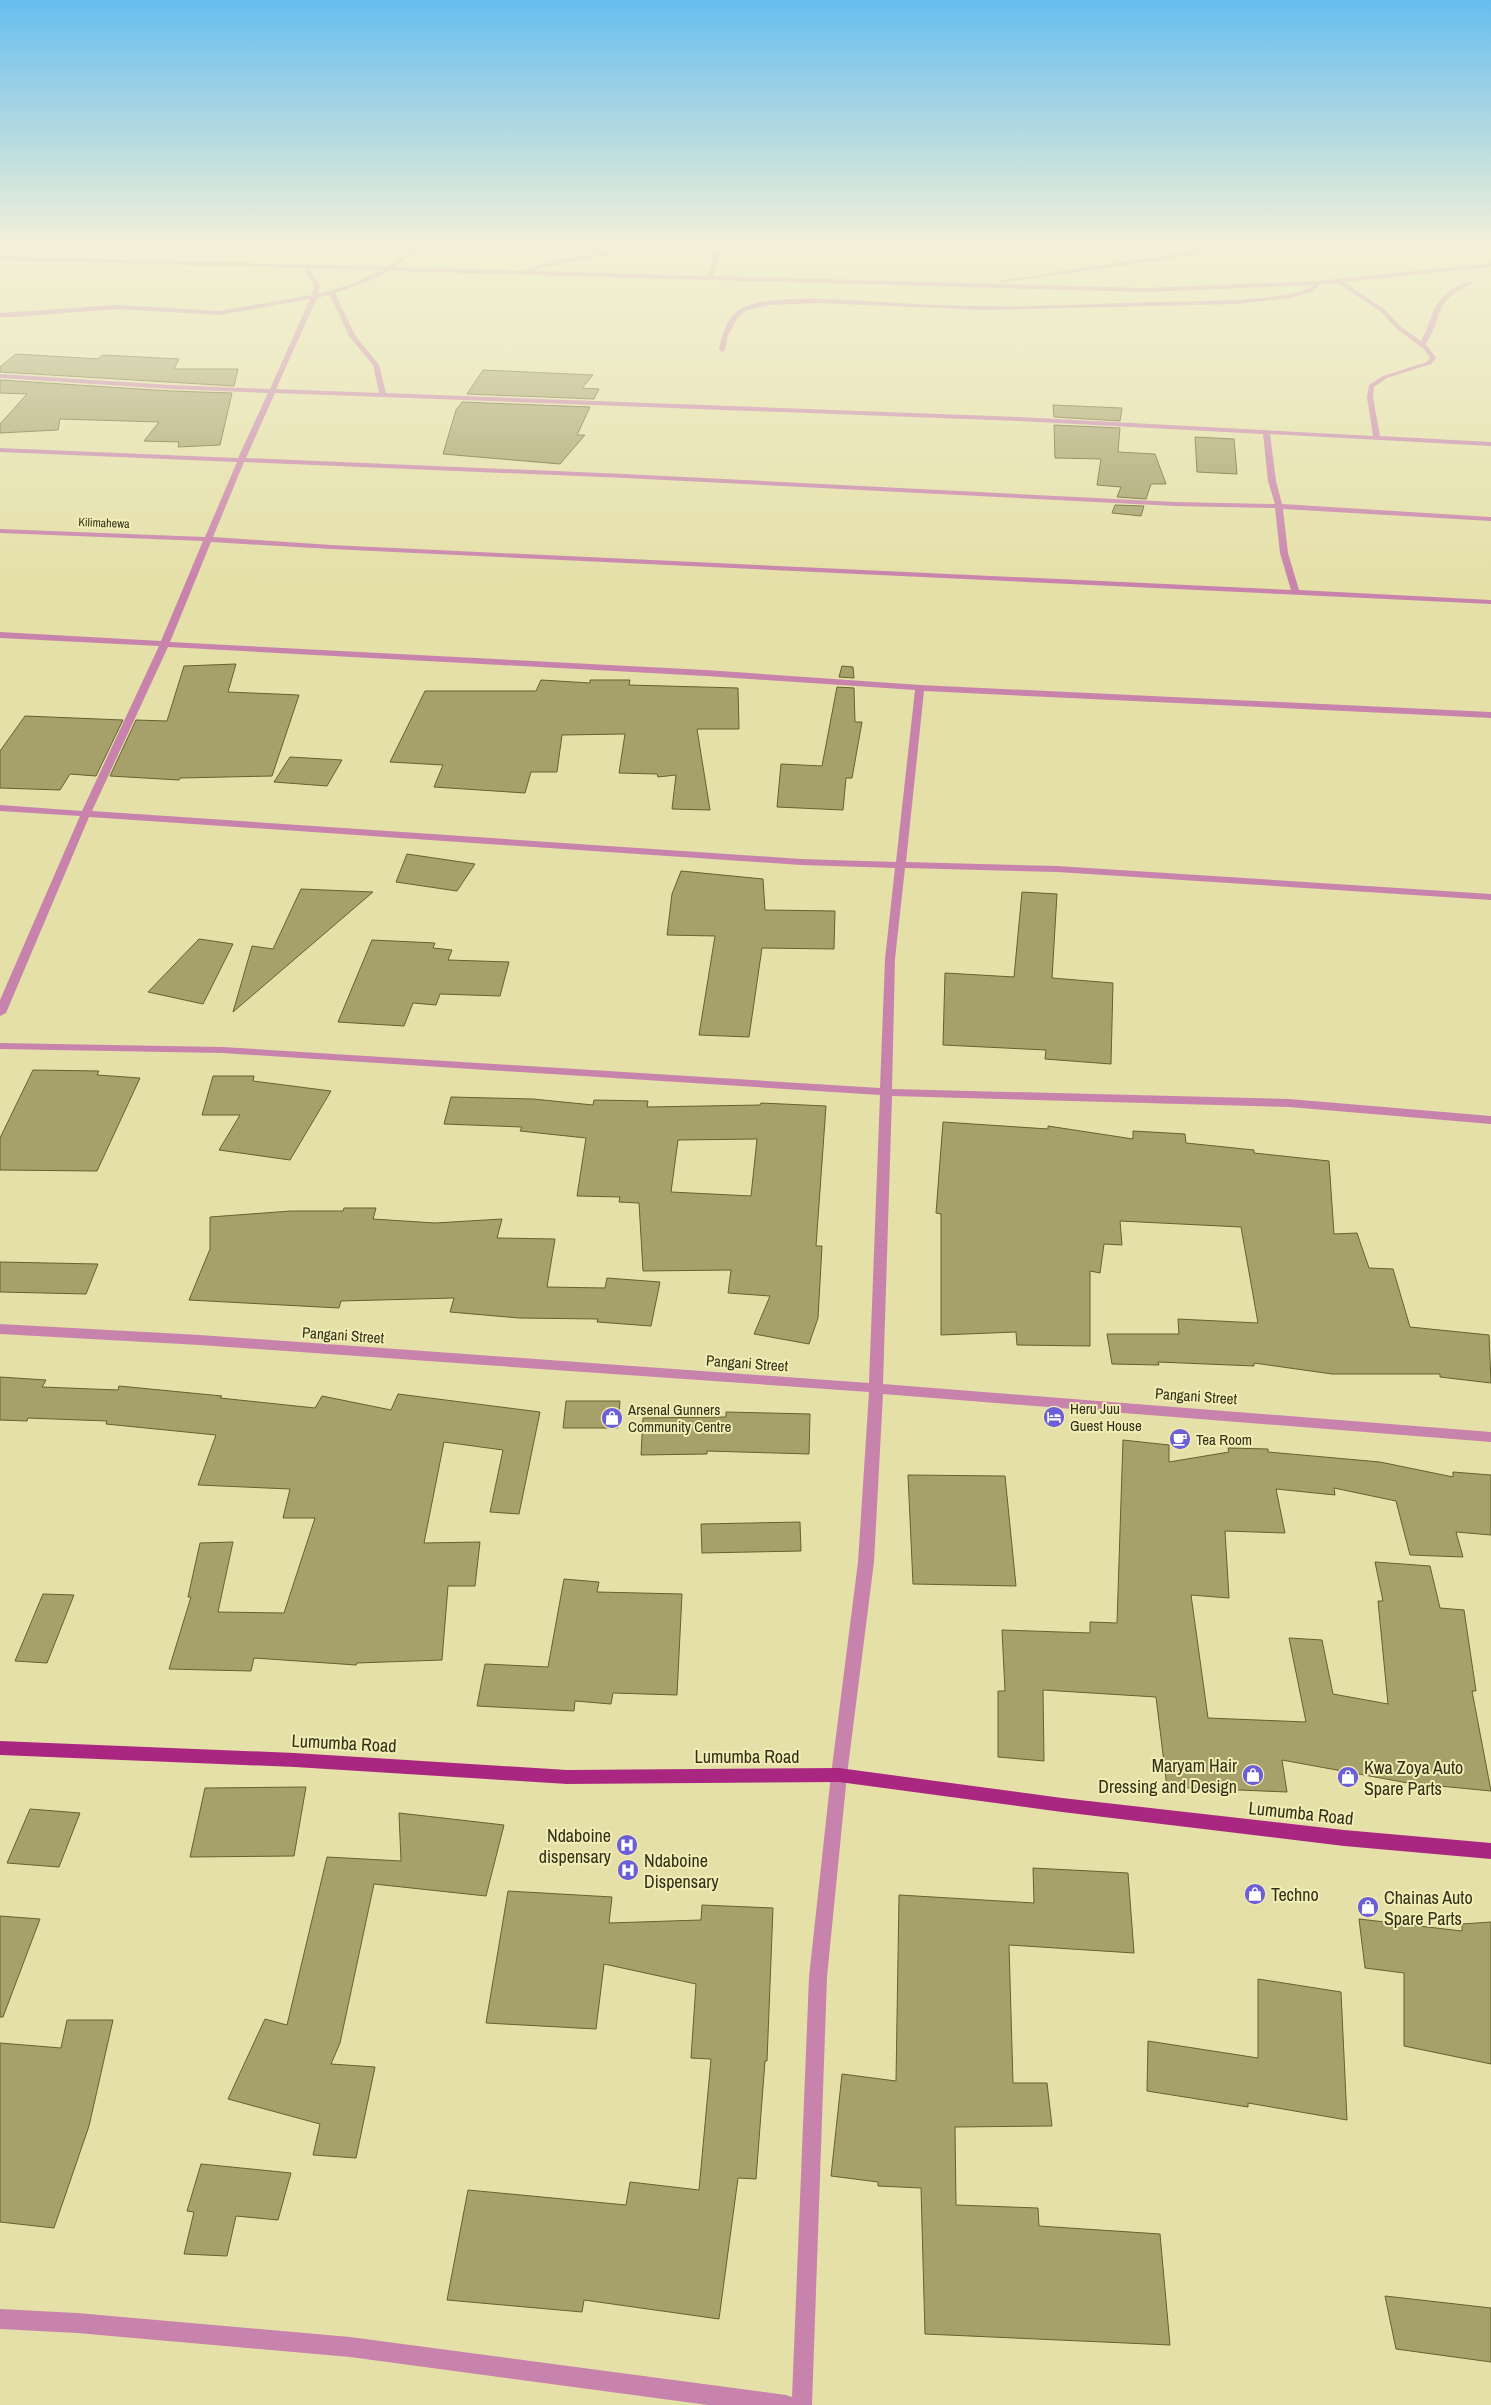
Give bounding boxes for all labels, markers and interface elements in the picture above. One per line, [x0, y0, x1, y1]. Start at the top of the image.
street label: Kilimahewa [78, 514, 130, 532]
street label: Pangani Street [301, 1322, 385, 1348]
street label: Pangani Street [705, 1350, 789, 1376]
street label: Pangani Street [1154, 1383, 1238, 1409]
place label: Heru Juu Guest House [1070, 1398, 1142, 1436]
place label: Arsenal Gunners Community Centre [627, 1399, 731, 1437]
hotel icon: Heru Juu Guest House [1042, 1405, 1066, 1429]
shop icon: Arsenal Gunners Community Centre [600, 1406, 624, 1430]
cafe icon: Tea Room [1168, 1427, 1192, 1451]
place label: Tea Room [1196, 1429, 1252, 1450]
street label: Lumumba Road [291, 1728, 397, 1758]
street label: Lumumba Road [694, 1744, 800, 1769]
place label: Maryam Hair Dressing and Design [1098, 1753, 1237, 1799]
place label: Kwa Zoya Auto Spare Parts [1364, 1755, 1463, 1801]
shop icon: Maryam Hair Dressing and Design [1241, 1763, 1265, 1787]
shop icon: Kwa Zoya Auto Spare Parts [1336, 1765, 1360, 1789]
street label: Lumumba Road [1247, 1795, 1355, 1831]
place label: Ndaboine dispensary [539, 1823, 612, 1869]
hospital icon: Ndaboine dispensary [615, 1833, 639, 1857]
place label: Ndaboine Dispensary [644, 1848, 719, 1894]
hospital icon: Ndaboine Dispensary [616, 1858, 640, 1882]
shop icon: Techno [1243, 1882, 1267, 1906]
place label: Techno [1271, 1882, 1319, 1907]
place label: Chainas Auto Spare Parts [1384, 1885, 1473, 1931]
shop icon: Chainas Auto Spare Parts [1356, 1895, 1380, 1919]

